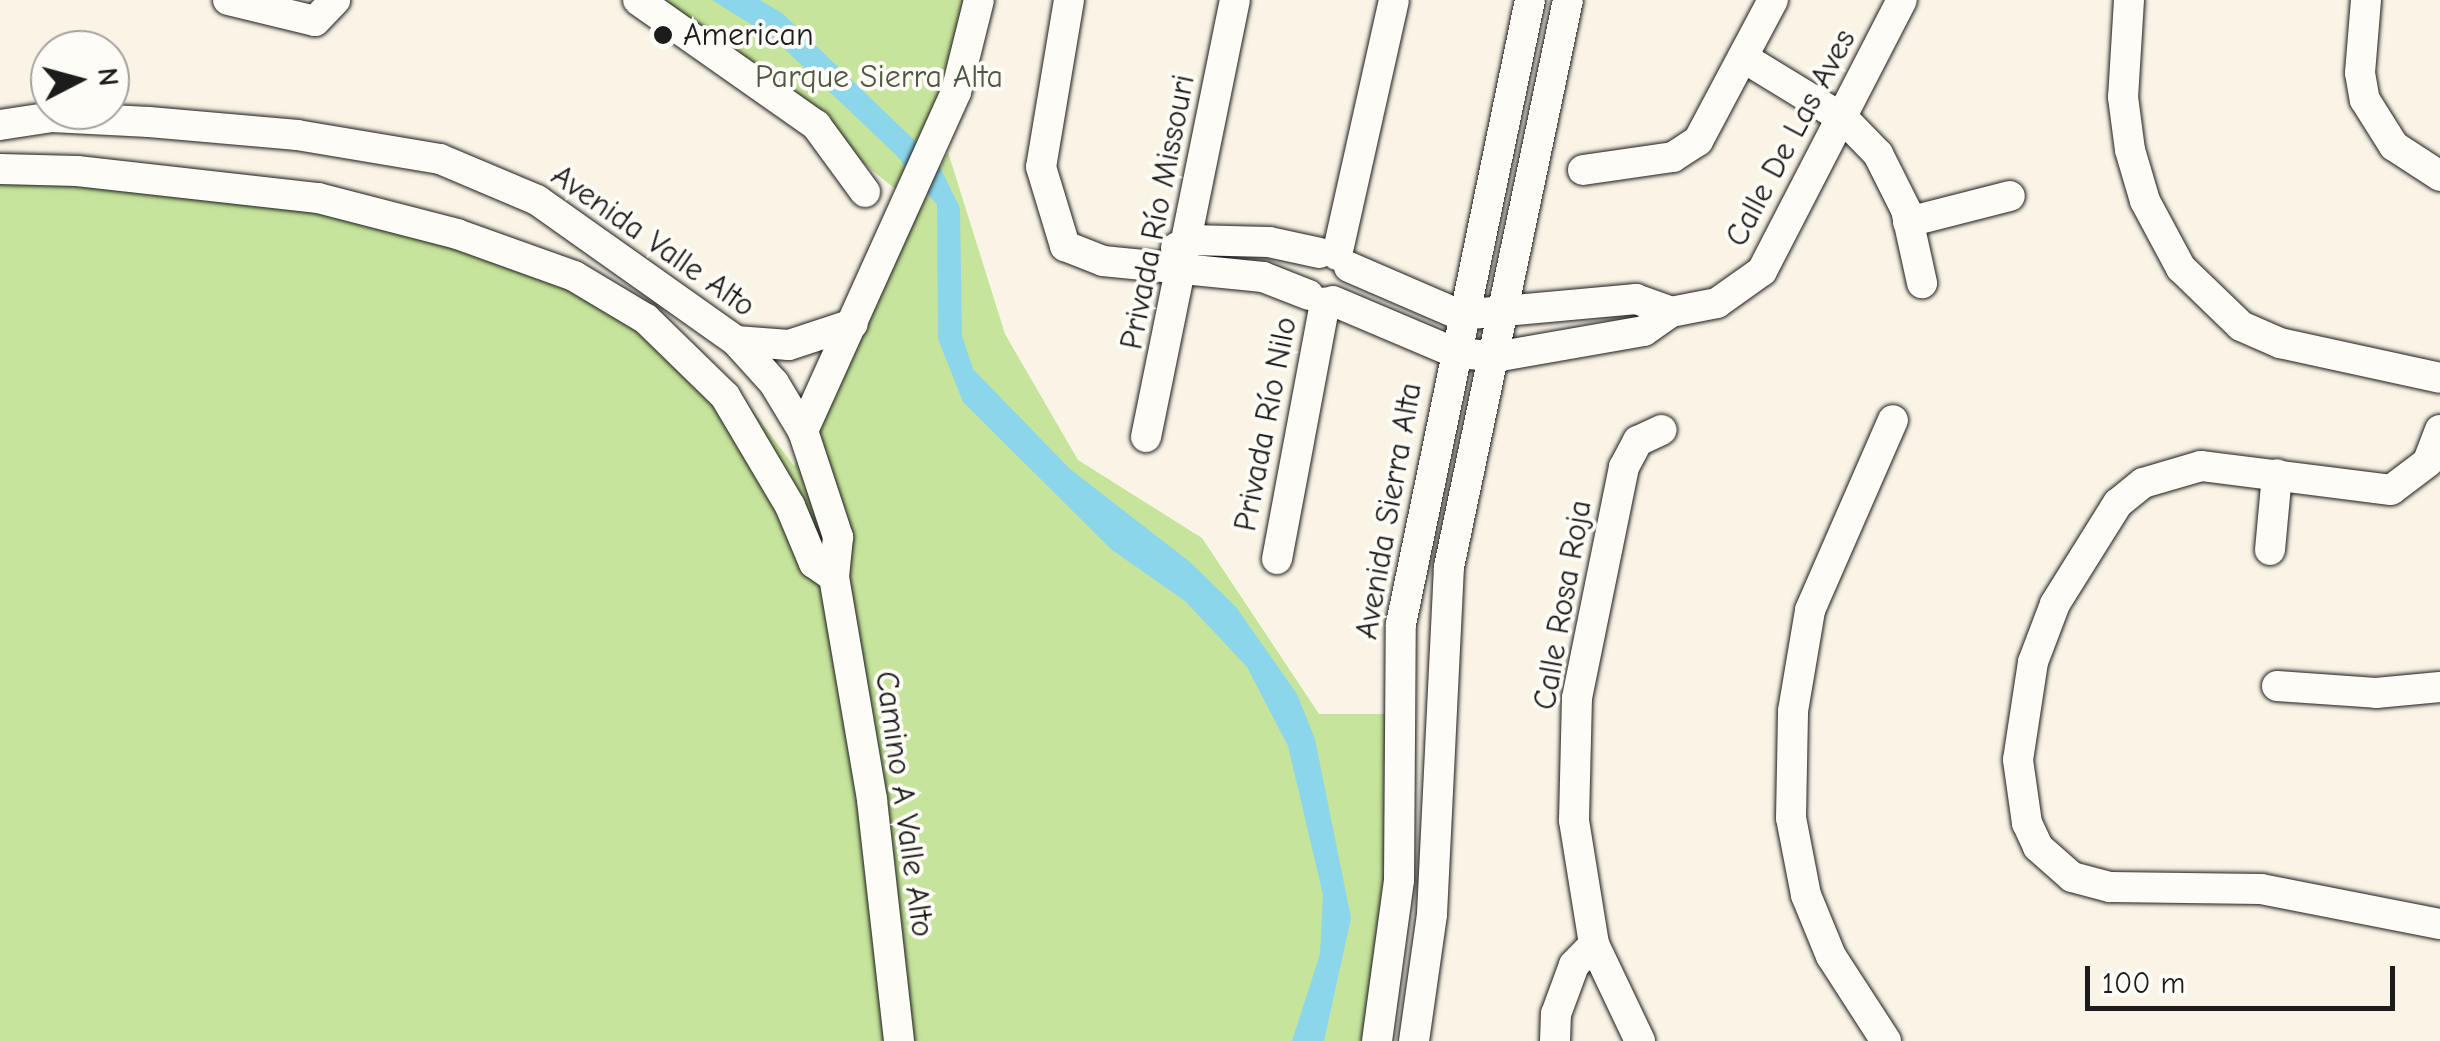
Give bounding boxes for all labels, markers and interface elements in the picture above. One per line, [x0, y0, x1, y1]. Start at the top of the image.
place label: American [683, 16, 814, 54]
street label: Calle De Las Aves [1718, 23, 1864, 253]
marker: American [652, 24, 674, 46]
north arrow [30, 30, 130, 130]
park label: Parque Sierra Alta [755, 58, 1003, 96]
text: N [91, 66, 125, 88]
street label: Privada Río Missouri [1113, 71, 1203, 353]
street label: Avenida Valle Alto [544, 156, 762, 326]
street label: Privada Río Nilo [1226, 314, 1306, 534]
street label: Avenida Sierra Alta [1348, 380, 1430, 642]
street label: Calle Rosa Roja [1526, 497, 1600, 713]
street label: Camino A Valle Alto [866, 669, 942, 939]
scale bar [2090, 946, 2400, 1008]
text: 100 m [2102, 966, 2185, 1001]

